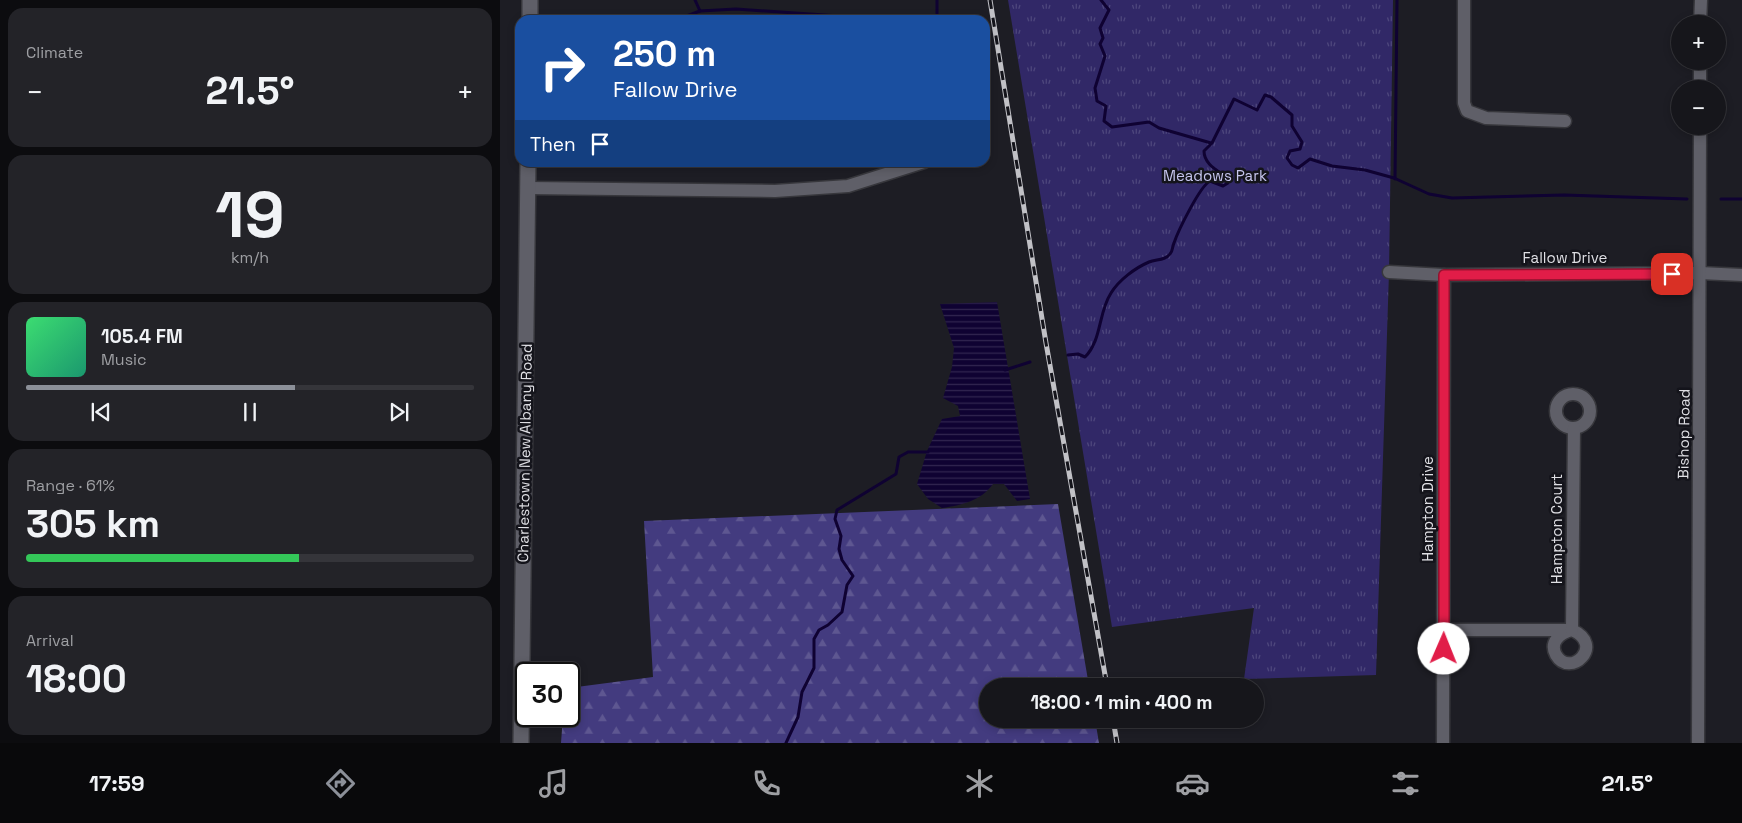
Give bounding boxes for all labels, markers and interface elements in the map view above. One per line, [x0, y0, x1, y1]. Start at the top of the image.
map controls [1671, 15, 1726, 135]
button: + [1671, 15, 1726, 70]
text: 250 m [613, 32, 716, 76]
icon: right [530, 35, 595, 100]
text: Climate [26, 42, 83, 63]
text: 21.5° [206, 67, 294, 115]
text: − [26, 74, 43, 110]
text: + [457, 74, 474, 110]
text: Fallow Drive [613, 75, 738, 103]
button: − [1671, 80, 1726, 135]
icon: arrive [586, 130, 614, 158]
text: Then [530, 132, 576, 157]
park label: Meadows Park [1163, 166, 1267, 185]
text: 19 [215, 173, 285, 256]
text: km/h [231, 247, 269, 268]
street label: Fallow Drive [1523, 248, 1608, 267]
pin [1651, 253, 1693, 295]
icon: arrive [1658, 260, 1686, 288]
text: 105.4 FM [101, 324, 183, 349]
street label: Charlestown New Albany Road [513, 343, 536, 563]
text: Music [101, 349, 147, 370]
street label: Bishop Road [1673, 389, 1694, 479]
icon: previous [87, 398, 115, 426]
icon: pause [236, 398, 264, 426]
icon: next [385, 398, 413, 426]
street label: Hampton Drive [1418, 456, 1437, 562]
street label: Hampton Court [1547, 474, 1566, 584]
text: Range · 61% [26, 475, 115, 496]
text: 305 km [26, 500, 160, 548]
position arrow [1417, 622, 1469, 674]
text: Arrival [26, 630, 74, 651]
text: 18:00 [26, 655, 127, 703]
speed limit sign: 30 [515, 662, 580, 727]
text: 18:00 · 1 min · 400 m [1030, 690, 1213, 715]
icon: directions [323, 766, 358, 801]
icon: music [536, 766, 571, 801]
icon: phone [749, 766, 784, 801]
icon: climate [962, 766, 997, 801]
icon: car [1175, 766, 1210, 801]
icon: filters [1388, 766, 1423, 801]
text: 17:59 [89, 769, 145, 797]
text: 21.5° [1601, 769, 1653, 797]

